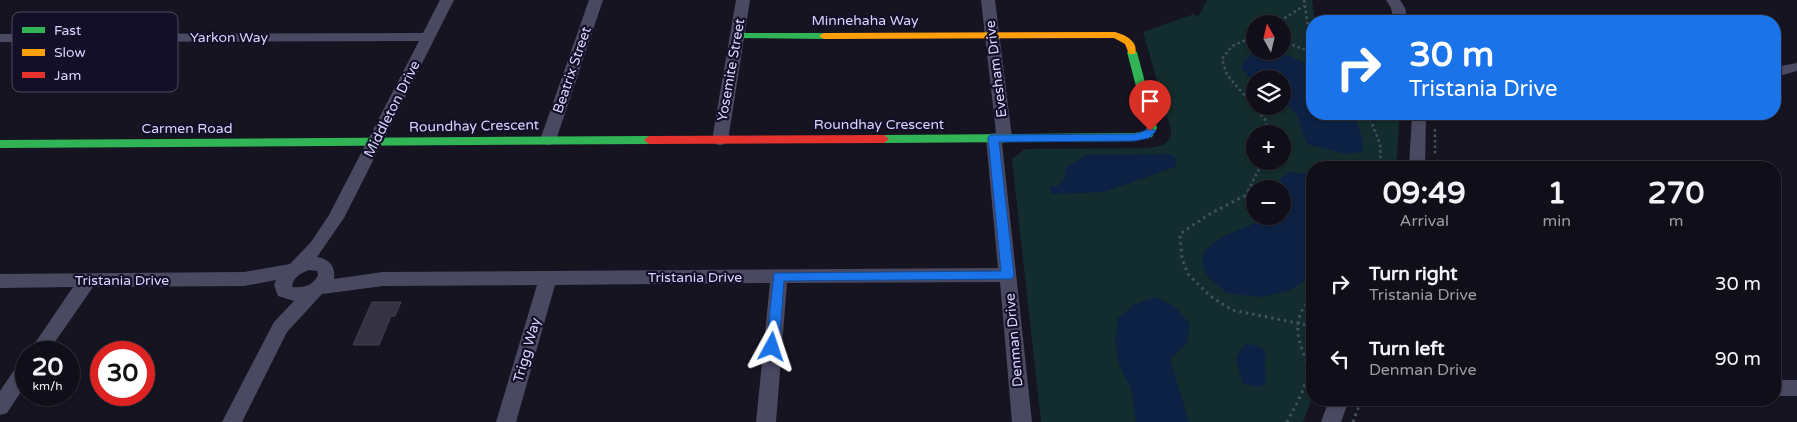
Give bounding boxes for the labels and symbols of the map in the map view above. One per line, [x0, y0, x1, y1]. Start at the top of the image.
legend [12, 12, 178, 92]
street label: Minnehaha Way [811, 12, 919, 29]
north arrow [1246, 15, 1291, 60]
street label: Yosemite Street [714, 17, 749, 123]
street label: Evesham Drive [982, 19, 1010, 119]
text: Fast [54, 22, 82, 39]
street label: Beatrix Street [549, 24, 595, 116]
street label: Yarkon Way [190, 29, 269, 46]
text: Slow [54, 44, 86, 61]
street label: Middleton Drive [360, 58, 424, 160]
text: Jam [54, 67, 81, 84]
pin [1129, 80, 1171, 131]
street label: Roundhay Crescent [409, 116, 540, 136]
street label: Roundhay Crescent [814, 116, 945, 133]
street label: Carmen Road [141, 120, 233, 137]
street label: Tristania Drive [648, 269, 742, 286]
street label: Tristania Drive [75, 272, 169, 289]
street label: Denman Drive [1001, 292, 1027, 388]
street label: Trigg Way [510, 315, 544, 384]
position arrow [745, 320, 797, 372]
speed limit sign: 30 [90, 341, 155, 406]

